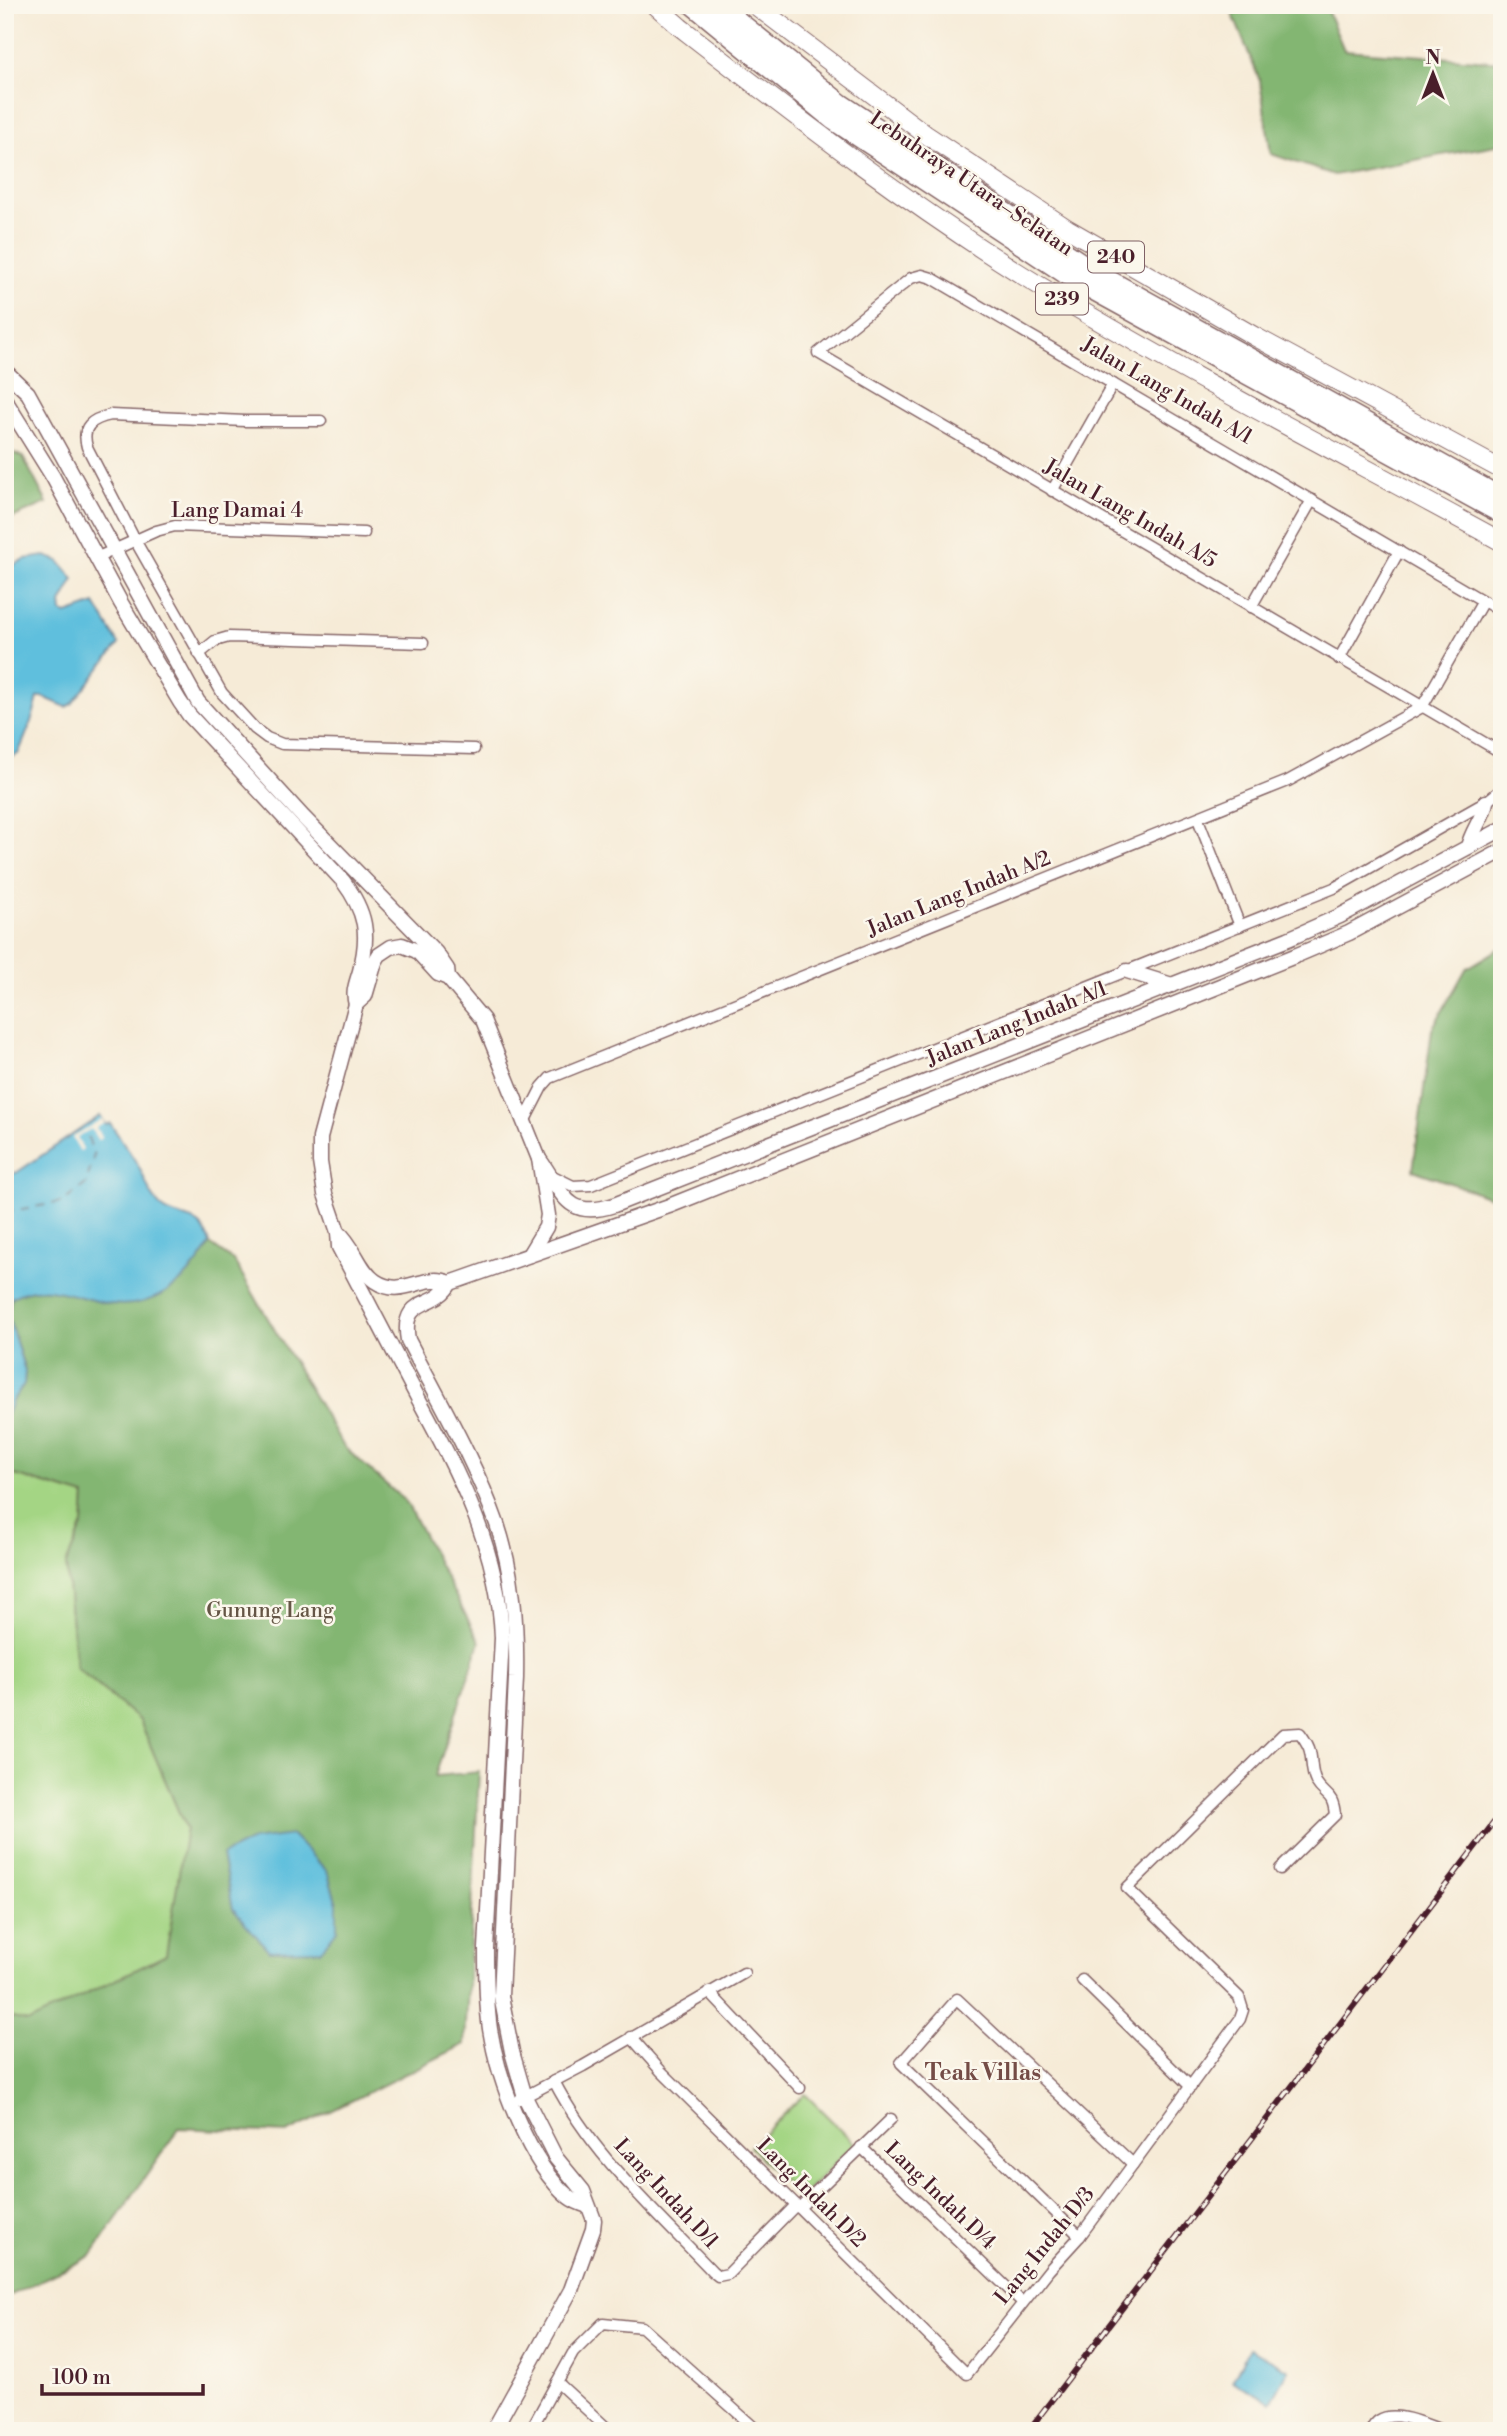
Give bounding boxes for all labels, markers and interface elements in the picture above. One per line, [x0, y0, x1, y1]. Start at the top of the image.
north arrow [1398, 38, 1468, 108]
text: N [1425, 46, 1441, 70]
street label: Lebuhraya Utara–Selatan [864, 106, 1078, 262]
road number: 240 [1088, 242, 1144, 272]
road number: 239 [1036, 284, 1088, 314]
street label: Jalan Lang Indah A/1 [1076, 331, 1257, 450]
street label: Jalan Lang Indah A/5 [1038, 453, 1221, 574]
street label: Lang Damai 4 [171, 498, 303, 524]
street label: Jalan Lang Indah A/2 [862, 845, 1055, 943]
street label: Jalan Lang Indah A/1 [922, 976, 1111, 1073]
park label: Gunung Lang [206, 1598, 334, 1624]
district label: Teak Villas [925, 2059, 1041, 2087]
street label: Lang Indah D/1 [608, 2133, 724, 2255]
street label: Lang Indah D/2 [751, 2133, 871, 2253]
street label: Lang Indah D/4 [879, 2136, 1001, 2256]
street label: Lang Indah D/3 [990, 2182, 1100, 2310]
scale bar [42, 2352, 203, 2396]
text: 100 m [52, 2365, 111, 2391]

